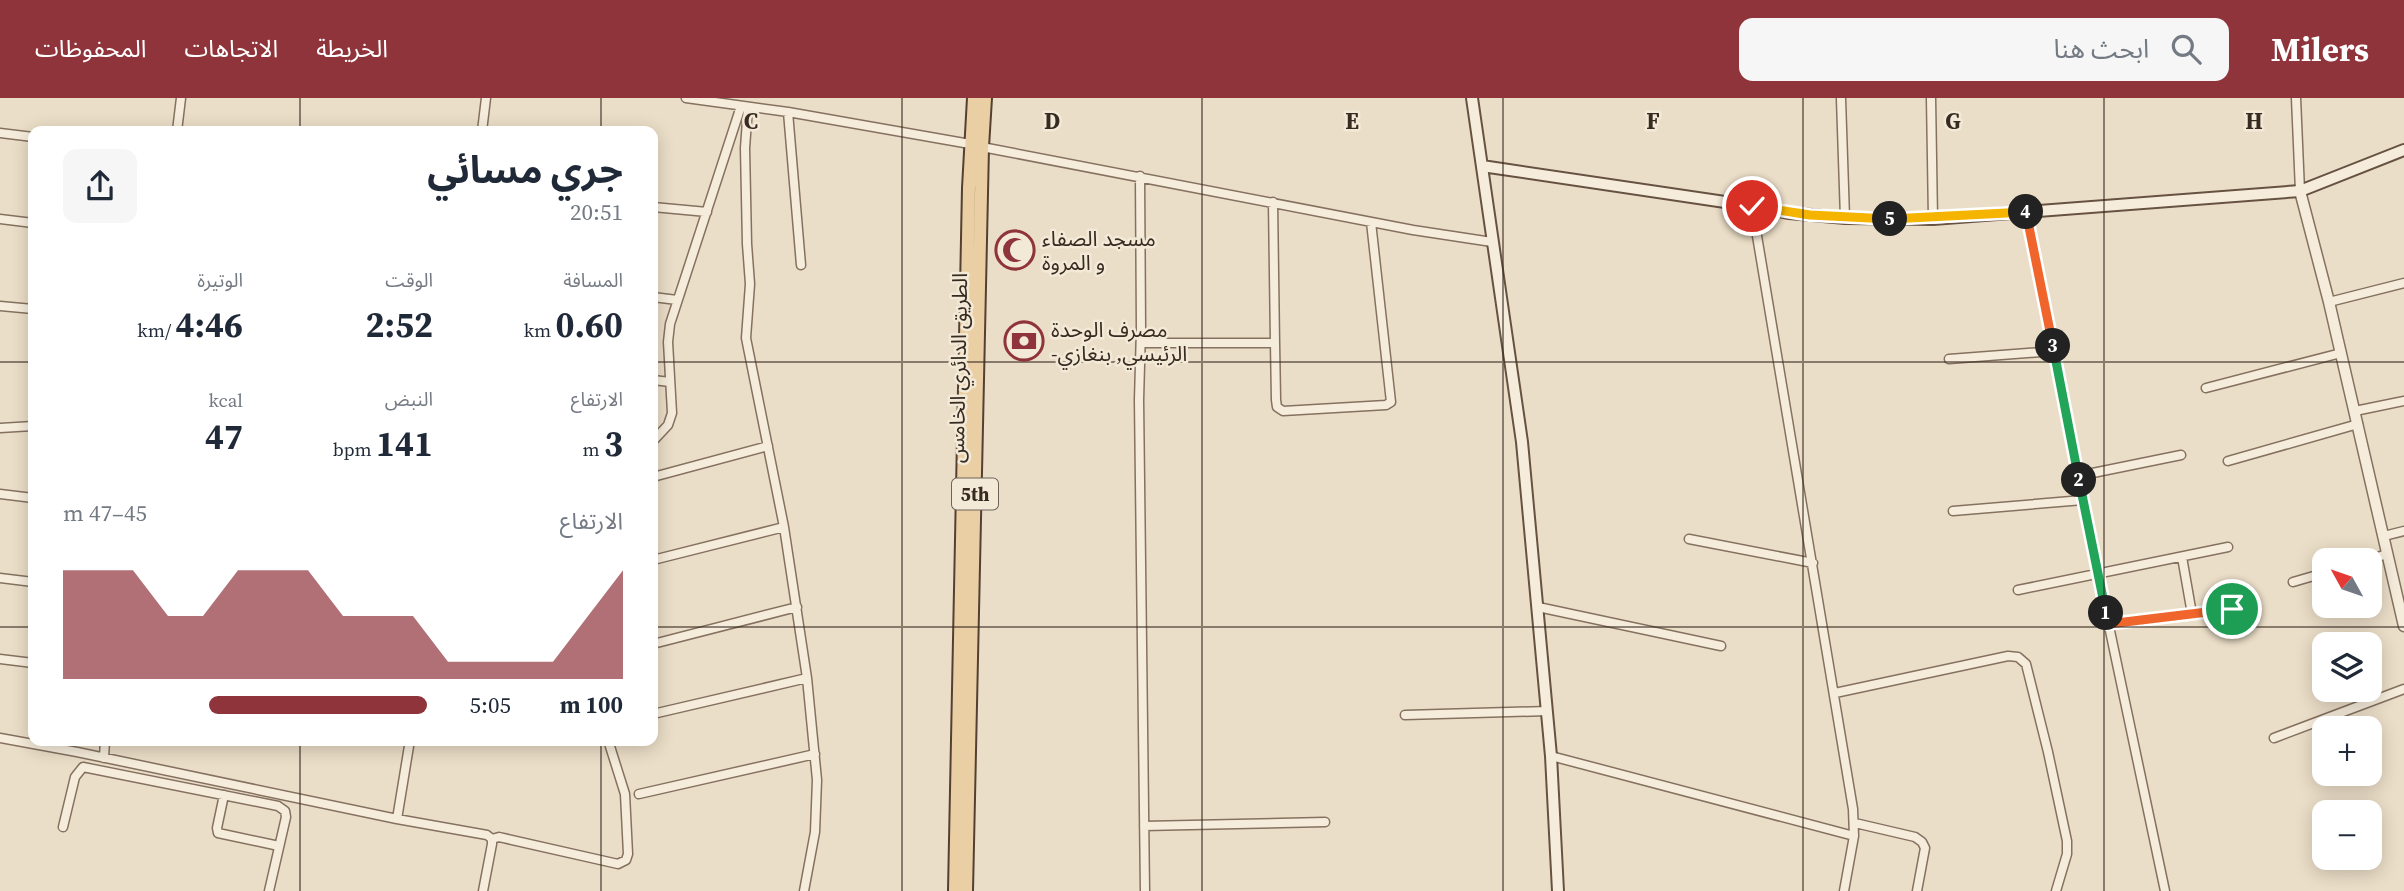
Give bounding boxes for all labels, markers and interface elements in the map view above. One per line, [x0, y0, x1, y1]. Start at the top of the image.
search box [1739, 18, 2229, 81]
text: Milers [2271, 27, 2369, 72]
icon: search [2167, 30, 2205, 68]
text: ابحث هنا [2053, 31, 2149, 67]
text: المحفوظات [35, 32, 146, 65]
text: الاتجاهات [184, 32, 278, 65]
text: الخريطة [316, 32, 388, 65]
text: C [744, 105, 758, 137]
text: D [1044, 105, 1060, 137]
text: E [1345, 105, 1359, 137]
text: F [1646, 105, 1660, 137]
text: G [1945, 105, 1961, 137]
text: H [2245, 105, 2263, 137]
text: جري مسائي [427, 144, 623, 196]
button: share [63, 149, 137, 223]
pin [1722, 176, 1782, 236]
icon: check [1733, 187, 1771, 225]
pin: 4 [2008, 194, 2044, 230]
text: 20:51 [570, 196, 623, 228]
text: 4 [2020, 198, 2031, 224]
pin: 5 [1872, 202, 1908, 236]
text: 5 [1884, 205, 1895, 231]
place label: مسجد الصفاء و المروة [1042, 224, 1156, 277]
mosque icon: مسجد الصفاء و المروة [994, 229, 1036, 271]
text: الوتيرة [197, 267, 243, 293]
text: الوقت [385, 267, 433, 293]
text: المسافة [563, 267, 623, 293]
street label: الطريق الدائري الخامس [942, 273, 976, 463]
text: 4:46 [176, 301, 243, 349]
text: 2:52 [366, 301, 433, 349]
text: 0.60 [556, 301, 623, 349]
place label: مصرف الوحدة -الرئيسي, بنغازي [1051, 315, 1187, 369]
text: /km [137, 317, 176, 343]
text: km [524, 317, 556, 343]
bank icon: مصرف الوحدة -الرئيسي, بنغازي [1003, 320, 1045, 362]
pin: 3 [2036, 328, 2070, 364]
text: 3 [2047, 332, 2058, 358]
text: النبض [385, 386, 433, 412]
text: الارتفاع [571, 386, 623, 412]
text: kcal [208, 387, 243, 413]
text: 47 [205, 413, 243, 461]
text: 141 [376, 420, 433, 468]
text: 3 [604, 420, 623, 468]
text: bpm [333, 436, 376, 462]
text: m [582, 436, 604, 462]
pin: 2 [2062, 462, 2096, 498]
text: 2 [2073, 466, 2084, 492]
road number: 5th [952, 478, 998, 510]
text: 45–47 m [63, 497, 147, 529]
text: الارتفاع [560, 505, 623, 537]
north arrow [2312, 548, 2382, 618]
map controls [2312, 548, 2382, 870]
pin [2202, 579, 2262, 639]
icon: arrive [2213, 590, 2251, 628]
pin: 1 [2088, 596, 2124, 630]
text: 1 [2100, 599, 2111, 625]
button: layers [2312, 632, 2382, 702]
text: 5:05 [470, 689, 511, 721]
text: 100 m [560, 689, 623, 721]
button: + [2312, 716, 2382, 786]
button: − [2312, 800, 2382, 870]

